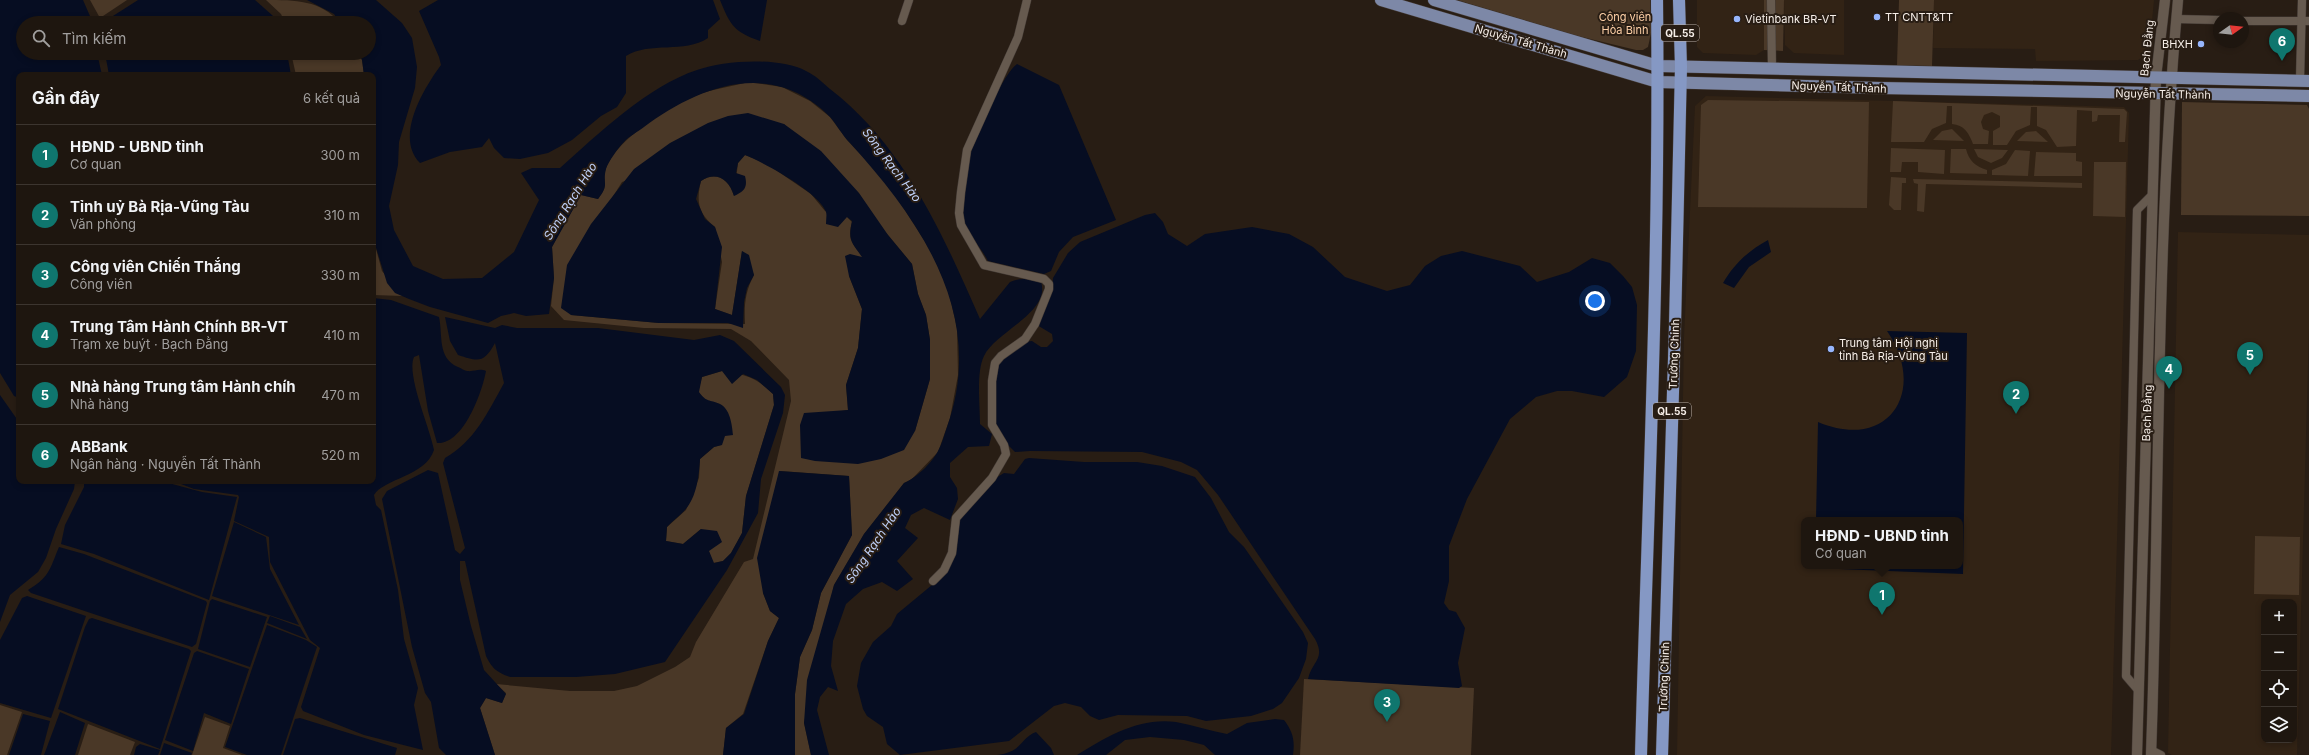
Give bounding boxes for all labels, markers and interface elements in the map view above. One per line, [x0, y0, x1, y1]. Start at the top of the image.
park label: Công viên Hòa Bình [1599, 10, 1651, 37]
place label: TT CNTT&TT [1885, 10, 1953, 24]
place label: Vietinbank BR-VT [1745, 12, 1837, 26]
marker: TT CNTT&TT [1872, 12, 1882, 22]
north arrow [2213, 12, 2249, 48]
marker: Vietinbank BR-VT [1732, 14, 1742, 24]
search box [16, 16, 376, 60]
street label: Bạch Đằng [2137, 19, 2157, 77]
street label: Nguyễn Tất Thành [1473, 20, 1569, 61]
road number: QL.55 [1661, 25, 1699, 41]
icon: search [30, 27, 52, 49]
pin: 6 [2269, 28, 2295, 61]
text: Tìm kiếm [62, 29, 126, 48]
place label: BHXH [2162, 37, 2193, 51]
marker: BHXH [2196, 39, 2206, 49]
street label: Nguyễn Tất Thành [1791, 77, 1887, 96]
street label: Nguyễn Tất Thành [2115, 85, 2211, 102]
text: Gần đây [32, 88, 100, 108]
text: 6 kết quả [303, 90, 360, 106]
water label: Sông Rạch Hào [859, 125, 925, 205]
text: HĐND - UBND tỉnh [70, 137, 204, 156]
text: 1 [42, 147, 48, 163]
text: 300 m [321, 147, 360, 163]
text: Cơ quan [70, 156, 122, 172]
water label: Sông Rạch Hào [540, 159, 600, 243]
text: Tỉnh uỷ Bà Rịa-Vũng Tàu [70, 197, 249, 216]
text: 2 [41, 207, 49, 223]
text: 310 m [323, 207, 360, 223]
text: Văn phòng [70, 216, 136, 232]
text: Công viên Chiến Thắng [70, 257, 241, 276]
text: 3 [41, 267, 49, 283]
text: 330 m [321, 267, 360, 283]
text: Công viên [70, 276, 132, 292]
your location [1585, 291, 1605, 311]
text: Trung Tâm Hành Chính BR-VT [70, 317, 288, 336]
street label: Trường Chinh [1666, 319, 1682, 389]
text: 4 [41, 327, 49, 343]
text: 410 m [323, 327, 360, 343]
text: Trạm xe buýt · Bạch Đằng [70, 336, 228, 352]
place label: Trung tâm Hội nghị tỉnh Bà Rịa-Vũng Tàu [1839, 336, 1948, 363]
pin: 5 [2237, 342, 2263, 375]
marker: Trung tâm Hội nghị tỉnh Bà Rịa-Vũng Tàu [1826, 344, 1836, 354]
pin: 4 [2156, 356, 2182, 389]
text: Nhà hàng Trung tâm Hành chíh [70, 377, 296, 396]
pin: 2 [2003, 381, 2029, 414]
street label: Bạch Đằng [2139, 384, 2155, 442]
text: 5 [41, 387, 49, 403]
text: 470 m [321, 387, 360, 403]
text: Nhà hàng [70, 396, 129, 412]
road number: QL.55 [1653, 403, 1691, 419]
text: ABBank [70, 437, 128, 456]
text: 6 [41, 447, 49, 463]
text: 520 m [321, 447, 360, 463]
text: Ngân hàng · Nguyễn Tất Thành [70, 456, 261, 472]
water label: Sông Rạch Hào [842, 504, 904, 586]
popup [1801, 517, 1963, 569]
text: HĐND - UBND tỉnh [1815, 526, 1949, 545]
text: Cơ quan [1815, 545, 1867, 561]
pin: 1 [1869, 582, 1895, 615]
map controls [2261, 599, 2297, 743]
button: + [2261, 599, 2297, 635]
button: − [2261, 635, 2297, 671]
street label: Trường Chinh [1656, 642, 1672, 712]
button: locate [2261, 671, 2297, 707]
pin: 3 [1374, 689, 1400, 722]
button: layers [2261, 707, 2297, 743]

